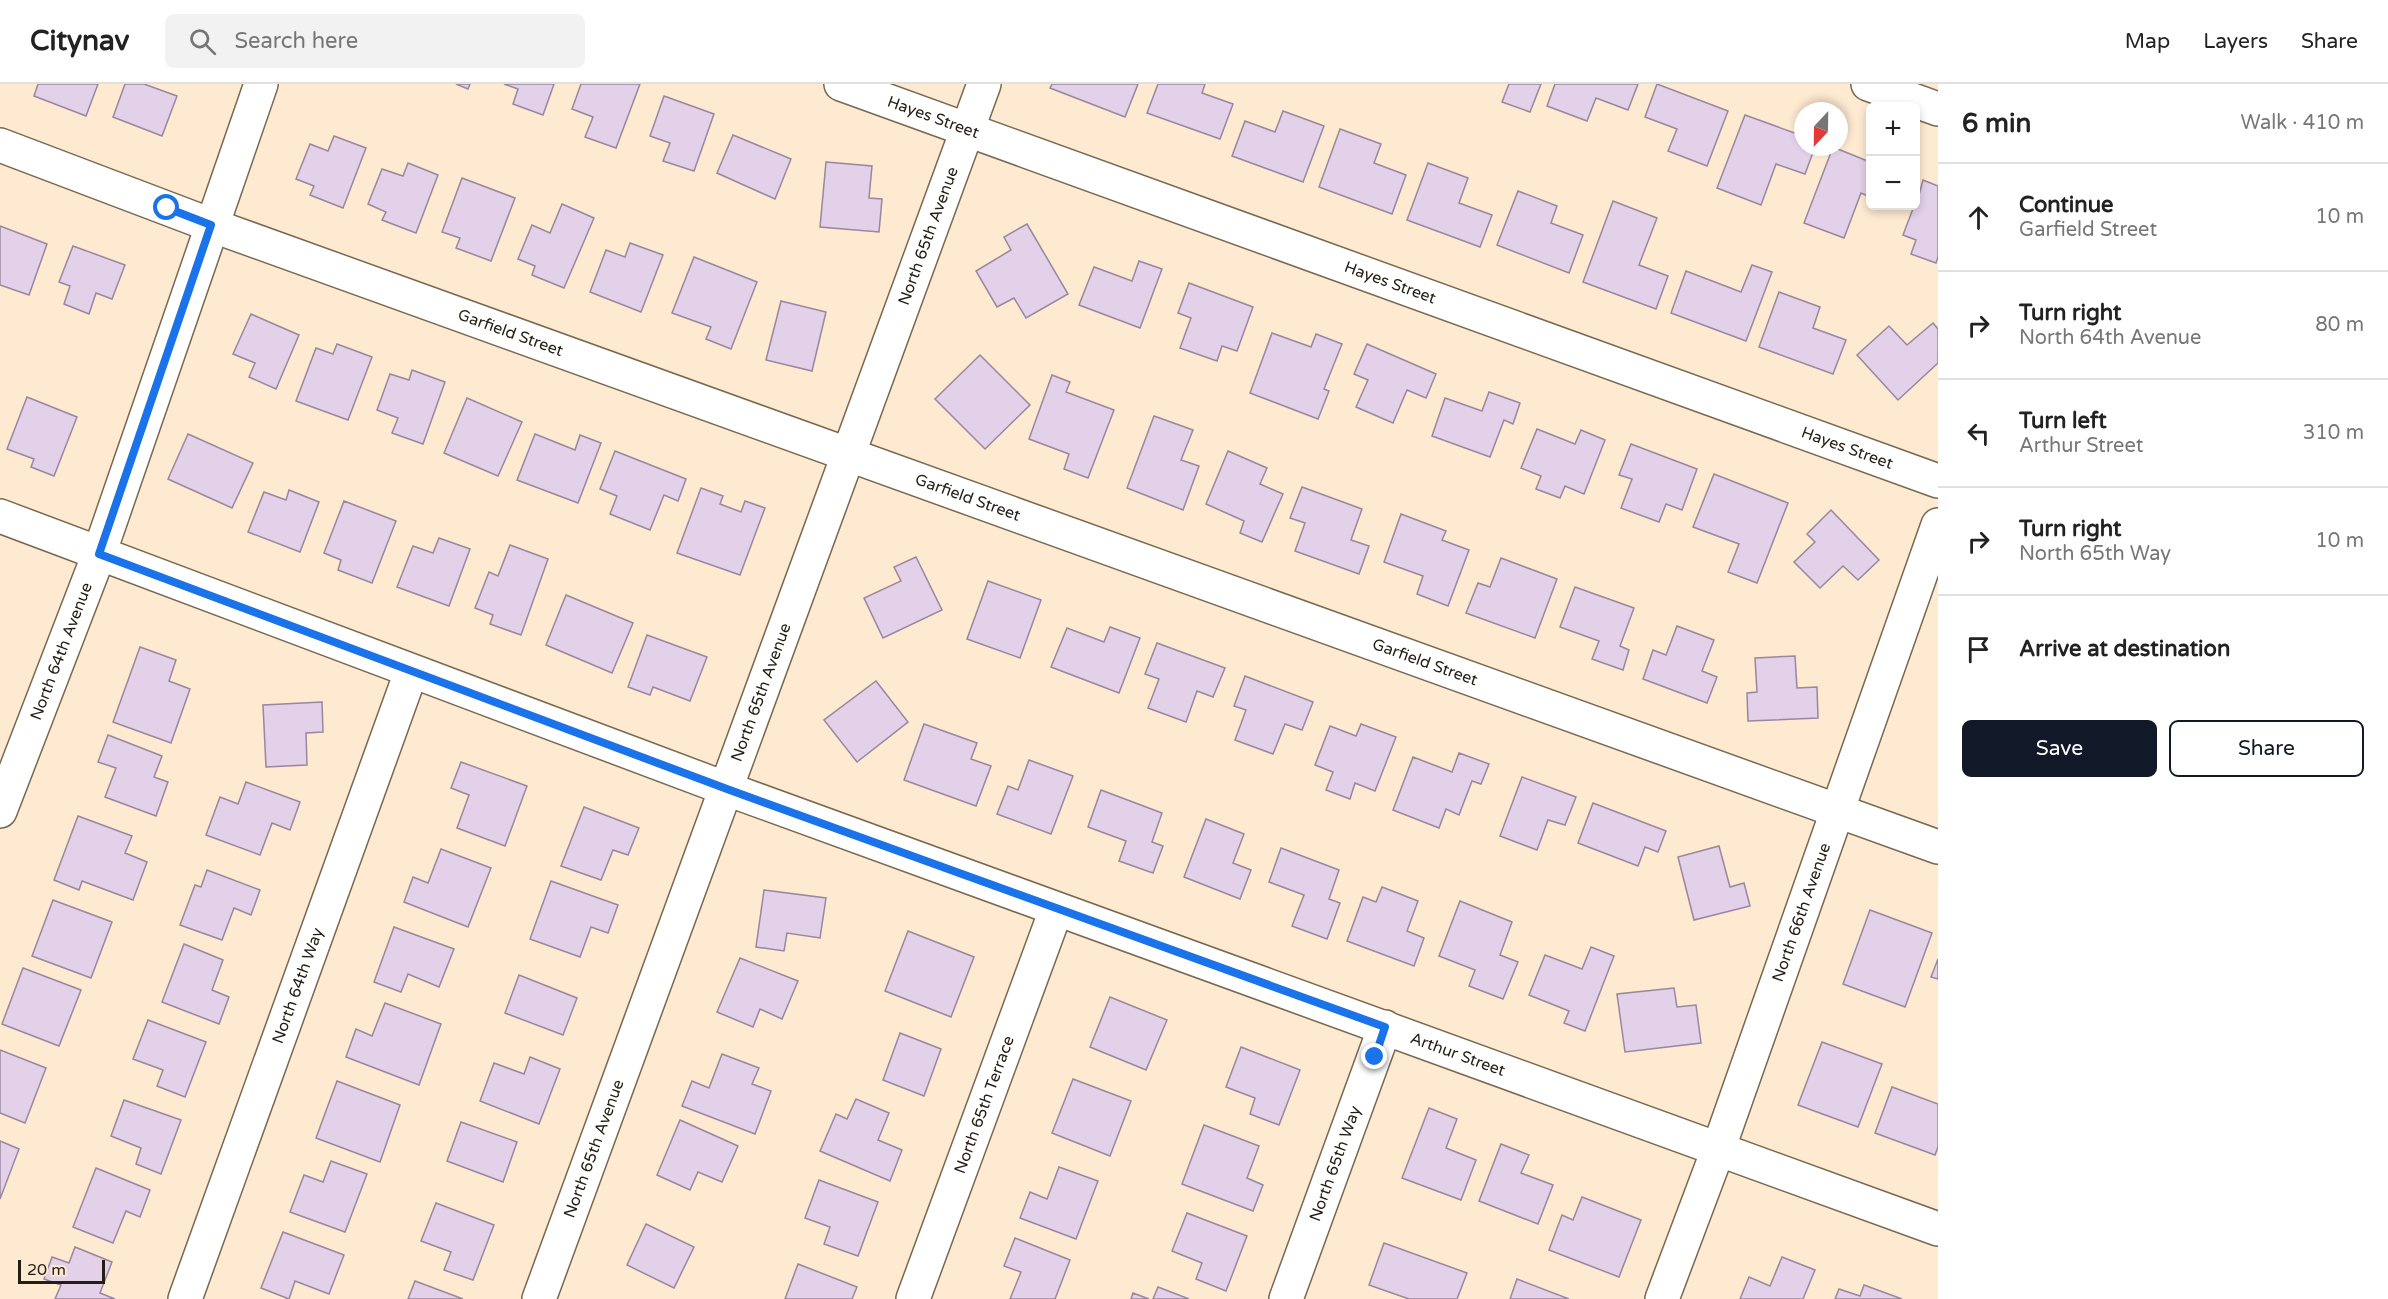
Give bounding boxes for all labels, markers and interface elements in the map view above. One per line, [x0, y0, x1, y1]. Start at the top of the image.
search box [165, 14, 585, 68]
text: Citynav [30, 24, 129, 58]
icon: search [186, 25, 219, 58]
text: Search here [234, 28, 358, 54]
text: Map [2125, 29, 2170, 54]
text: Layers [2203, 29, 2268, 54]
text: Share [2301, 29, 2358, 54]
street label: Hayes Street [885, 92, 982, 143]
north arrow [1794, 102, 1848, 156]
map controls [1866, 102, 1920, 210]
button: + [1866, 102, 1920, 156]
text: 6 min [1962, 108, 2031, 139]
text: Walk · 410 m [2241, 111, 2364, 135]
button: − [1866, 156, 1920, 210]
street label: North 65th Avenue [894, 164, 963, 308]
text: Continue [2019, 192, 2114, 218]
route start [153, 194, 179, 220]
icon: ahead [1962, 201, 1995, 234]
text: 10 m [2315, 205, 2364, 229]
text: Garfield Street [2019, 218, 2157, 242]
street label: Hayes Street [1342, 257, 1439, 308]
text: Turn right [2019, 300, 2121, 326]
street label: Garfield Street [455, 305, 566, 361]
icon: right [1962, 309, 1995, 342]
text: 80 m [2315, 313, 2364, 337]
text: North 64th Avenue [2019, 326, 2201, 350]
text: Turn left [2019, 408, 2107, 434]
icon: left [1962, 417, 1995, 450]
text: 310 m [2303, 421, 2364, 445]
street label: Hayes Street [1799, 422, 1896, 474]
text: Arthur Street [2019, 434, 2143, 458]
street label: Garfield Street [912, 469, 1023, 526]
text: Turn right [2019, 516, 2121, 542]
icon: right [1962, 525, 1995, 558]
text: 10 m [2315, 529, 2364, 553]
text: North 65th Way [2019, 542, 2171, 566]
street label: North 64th Avenue [26, 580, 97, 723]
street label: North 65th Avenue [727, 620, 796, 764]
icon: arrive [1962, 633, 1995, 666]
street label: Garfield Street [1370, 634, 1480, 690]
text: Arrive at destination [2019, 636, 2230, 662]
button: Save [1962, 720, 2157, 777]
button: Share [2169, 720, 2364, 777]
street label: North 66th Avenue [1768, 840, 1835, 985]
street label: North 64th Way [268, 925, 328, 1046]
street label: Arthur Street [1407, 1028, 1508, 1081]
street label: North 65th Terrace [950, 1033, 1019, 1176]
route end [1361, 1043, 1387, 1069]
street label: North 65th Avenue [560, 1077, 629, 1221]
street label: North 65th Way [1305, 1103, 1366, 1224]
scale bar [18, 1257, 105, 1284]
text: 20 m [27, 1260, 66, 1280]

